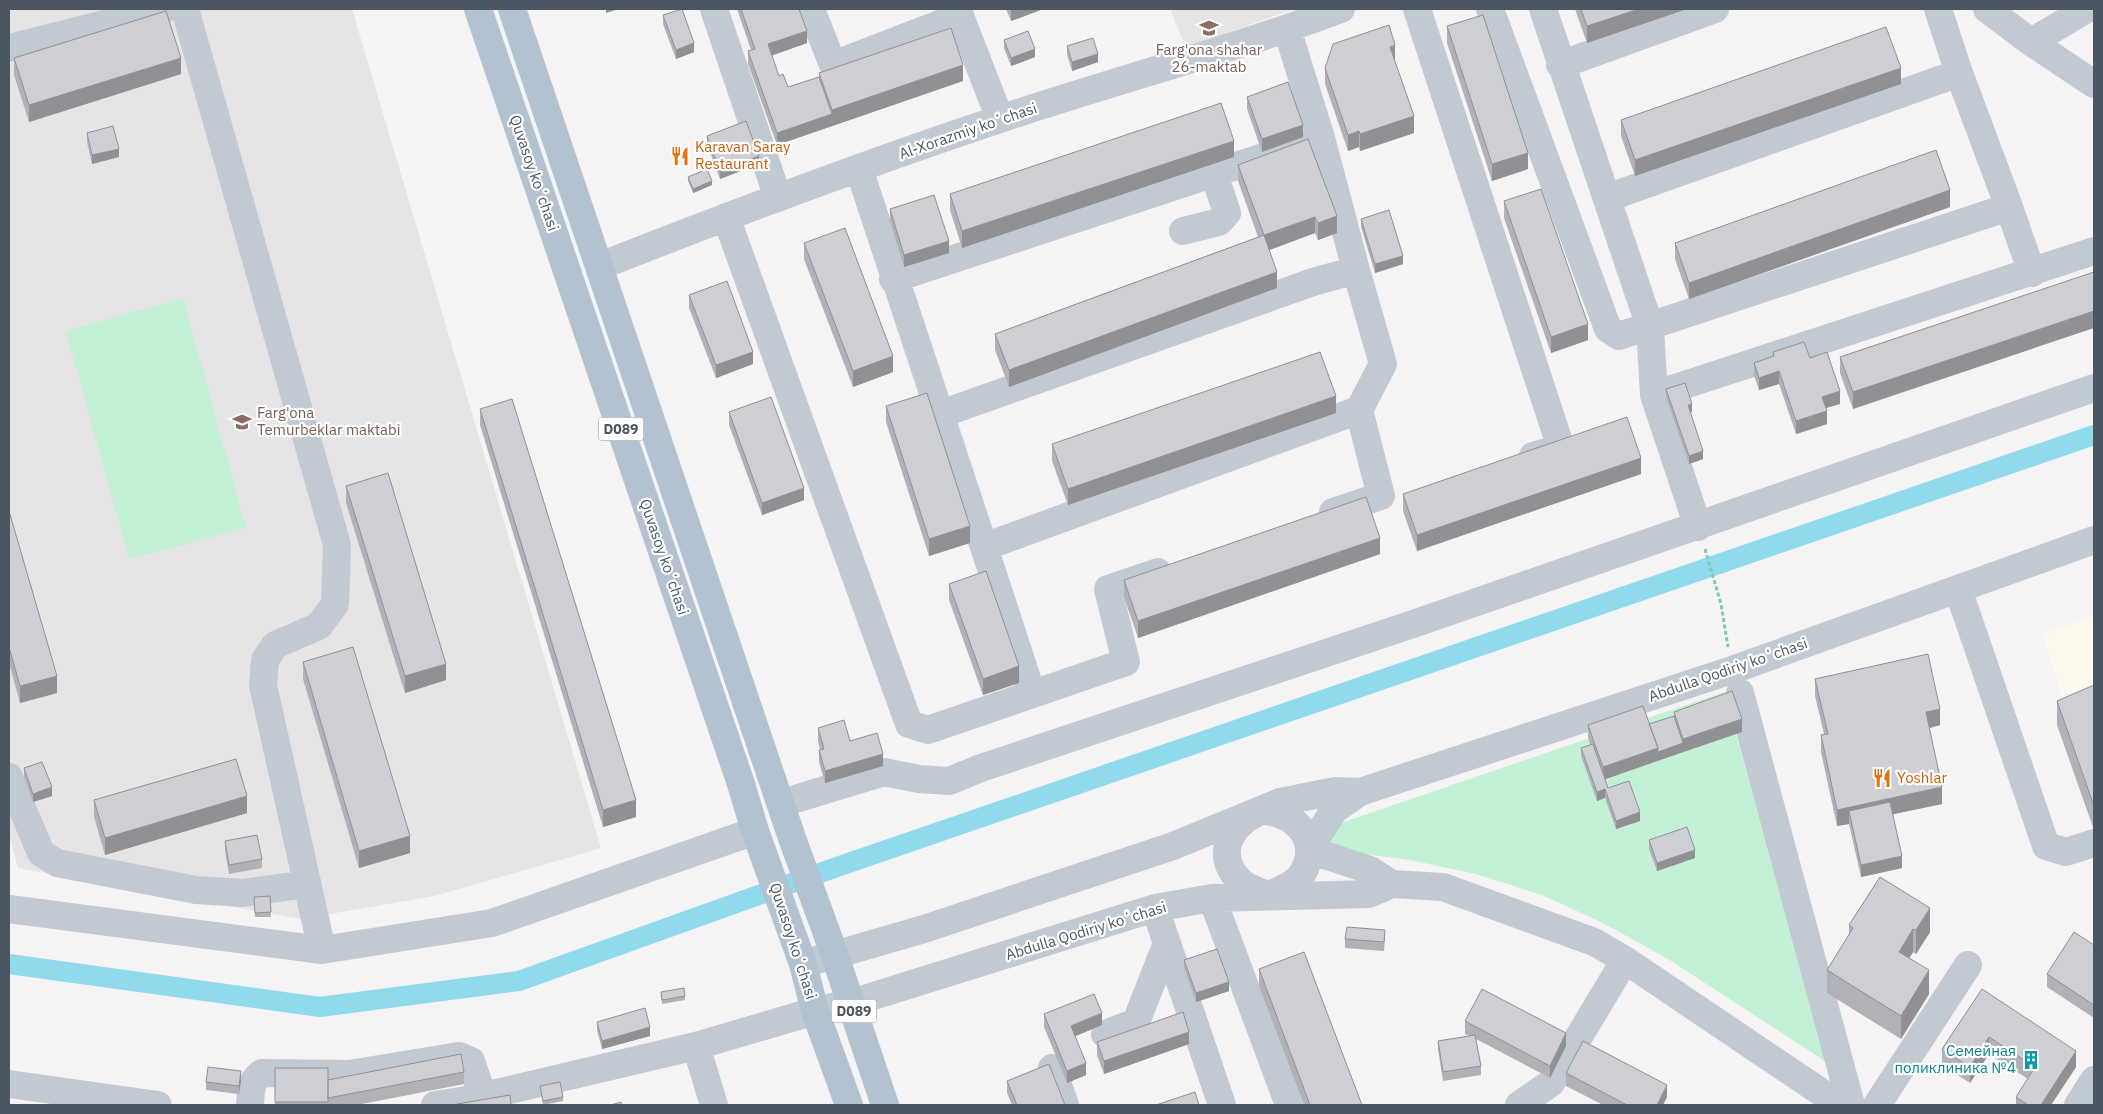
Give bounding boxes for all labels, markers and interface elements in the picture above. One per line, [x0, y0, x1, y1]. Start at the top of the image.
school or university icon: Farg'ona shahar 26-maktab [1198, 17, 1220, 39]
place label: Farg'ona shahar 26-maktab [1156, 40, 1263, 76]
street label: Al-Xorazmiy koʻchasi [896, 98, 1039, 163]
street label: Quvasoy koʻchasi [506, 112, 563, 233]
place label: Karavan Saray Restaurant [695, 137, 791, 173]
restaurant icon: Karavan Saray Restaurant [669, 145, 691, 167]
place label: Farg'ona Temurbeklar maktabi [257, 403, 401, 439]
school or university icon: Farg'ona Temurbeklar maktabi [231, 411, 253, 433]
road number: D089 [598, 418, 644, 440]
street label: Quvasoy koʻchasi [636, 496, 693, 617]
street label: Abdulla Qodiriy koʻchasi [1646, 633, 1810, 706]
restaurant icon: Yoshlar [1871, 767, 1893, 789]
place label: Yoshlar [1897, 768, 1947, 787]
street label: Quvasoy koʻchasi [766, 880, 821, 1001]
street label: Abdulla Qodiriy koʻchasi [1003, 897, 1169, 964]
road number: D089 [832, 999, 876, 1022]
place label: Семейная поликлиника №4 [1895, 1041, 2016, 1077]
building icon: Семейная поликлиника №4 [2020, 1049, 2042, 1071]

